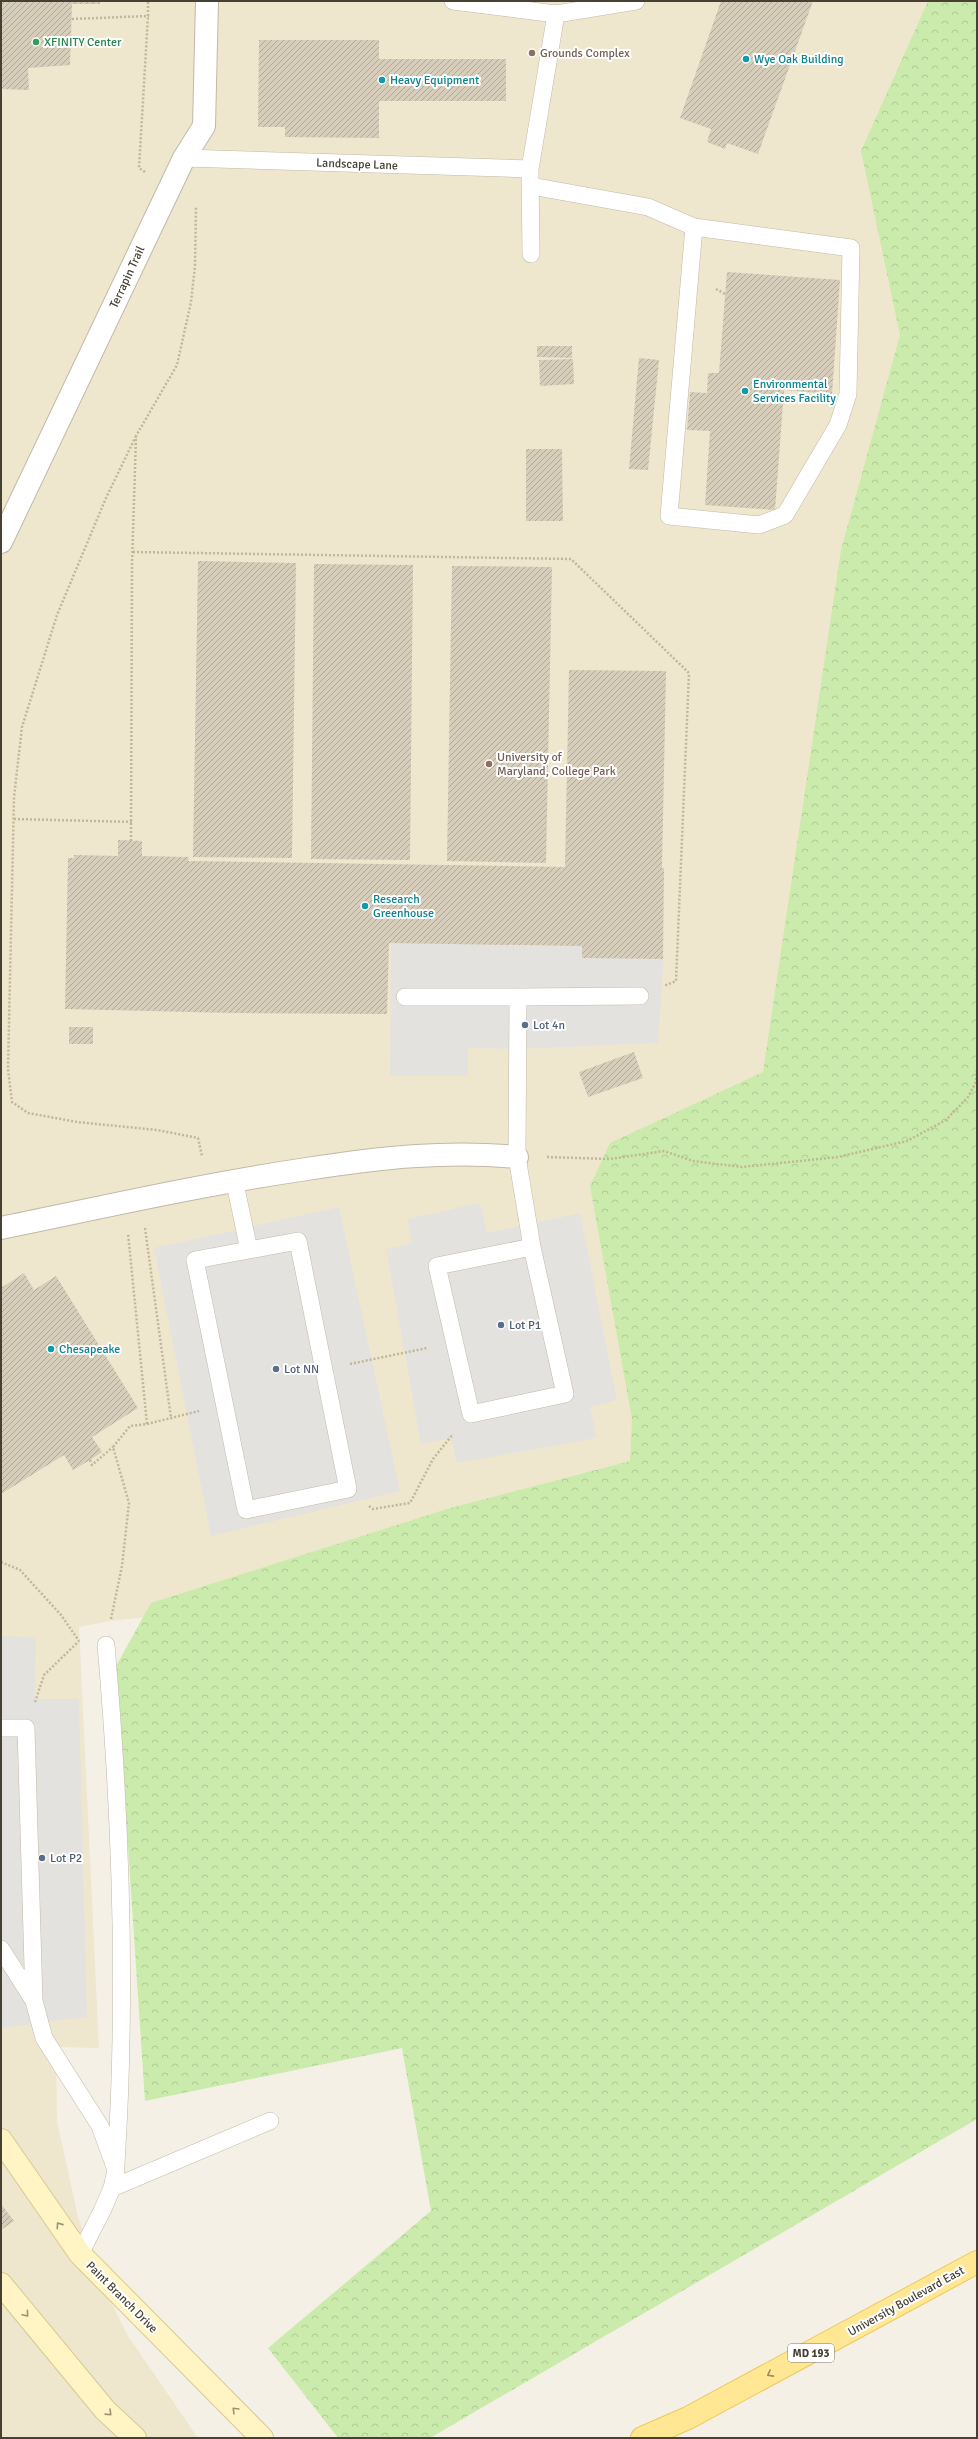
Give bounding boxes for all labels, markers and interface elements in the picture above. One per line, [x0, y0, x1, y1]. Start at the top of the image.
place label: XFINITY Center [44, 35, 122, 50]
marker: XFINITY Center [31, 37, 41, 47]
place label: Grounds Complex [540, 46, 630, 61]
marker: Grounds Complex [527, 48, 537, 58]
place label: Wye Oak Building [754, 52, 844, 67]
marker: Wye Oak Building [741, 54, 751, 64]
place label: Heavy Equipment [390, 73, 479, 88]
marker: Heavy Equipment [377, 75, 387, 85]
street label: Landscape Lane [316, 156, 398, 173]
street label: Terrapin Trail [106, 243, 149, 311]
place label: Environmental Services Facility [753, 377, 836, 406]
marker: Environmental Services Facility [740, 386, 750, 396]
place label: University of Maryland, College Park [497, 750, 616, 779]
marker: University of Maryland, College Park [484, 759, 494, 769]
place label: Research Greenhouse [373, 892, 434, 921]
marker: Research Greenhouse [360, 901, 370, 911]
place label: Lot 4n [533, 1018, 565, 1033]
marker: Lot 4n [520, 1020, 530, 1030]
place label: Lot P1 [509, 1318, 541, 1333]
marker: Lot P1 [496, 1320, 506, 1330]
place label: Chesapeake [59, 1342, 120, 1357]
marker: Chesapeake [46, 1344, 56, 1354]
place label: Lot NN [284, 1362, 319, 1377]
marker: Lot NN [271, 1364, 281, 1374]
place label: Lot P2 [50, 1851, 82, 1866]
marker: Lot P2 [37, 1853, 47, 1863]
one-way arrow [57, 2222, 64, 2229]
street label: Paint Branch Drive [83, 2258, 161, 2336]
street label: University Boulevard East [845, 2263, 967, 2340]
one-way arrow [21, 2309, 28, 2316]
road number: MD 193 [788, 2344, 834, 2362]
one-way arrow [767, 2369, 775, 2377]
one-way arrow [232, 2407, 240, 2415]
one-way arrow [104, 2409, 112, 2416]

